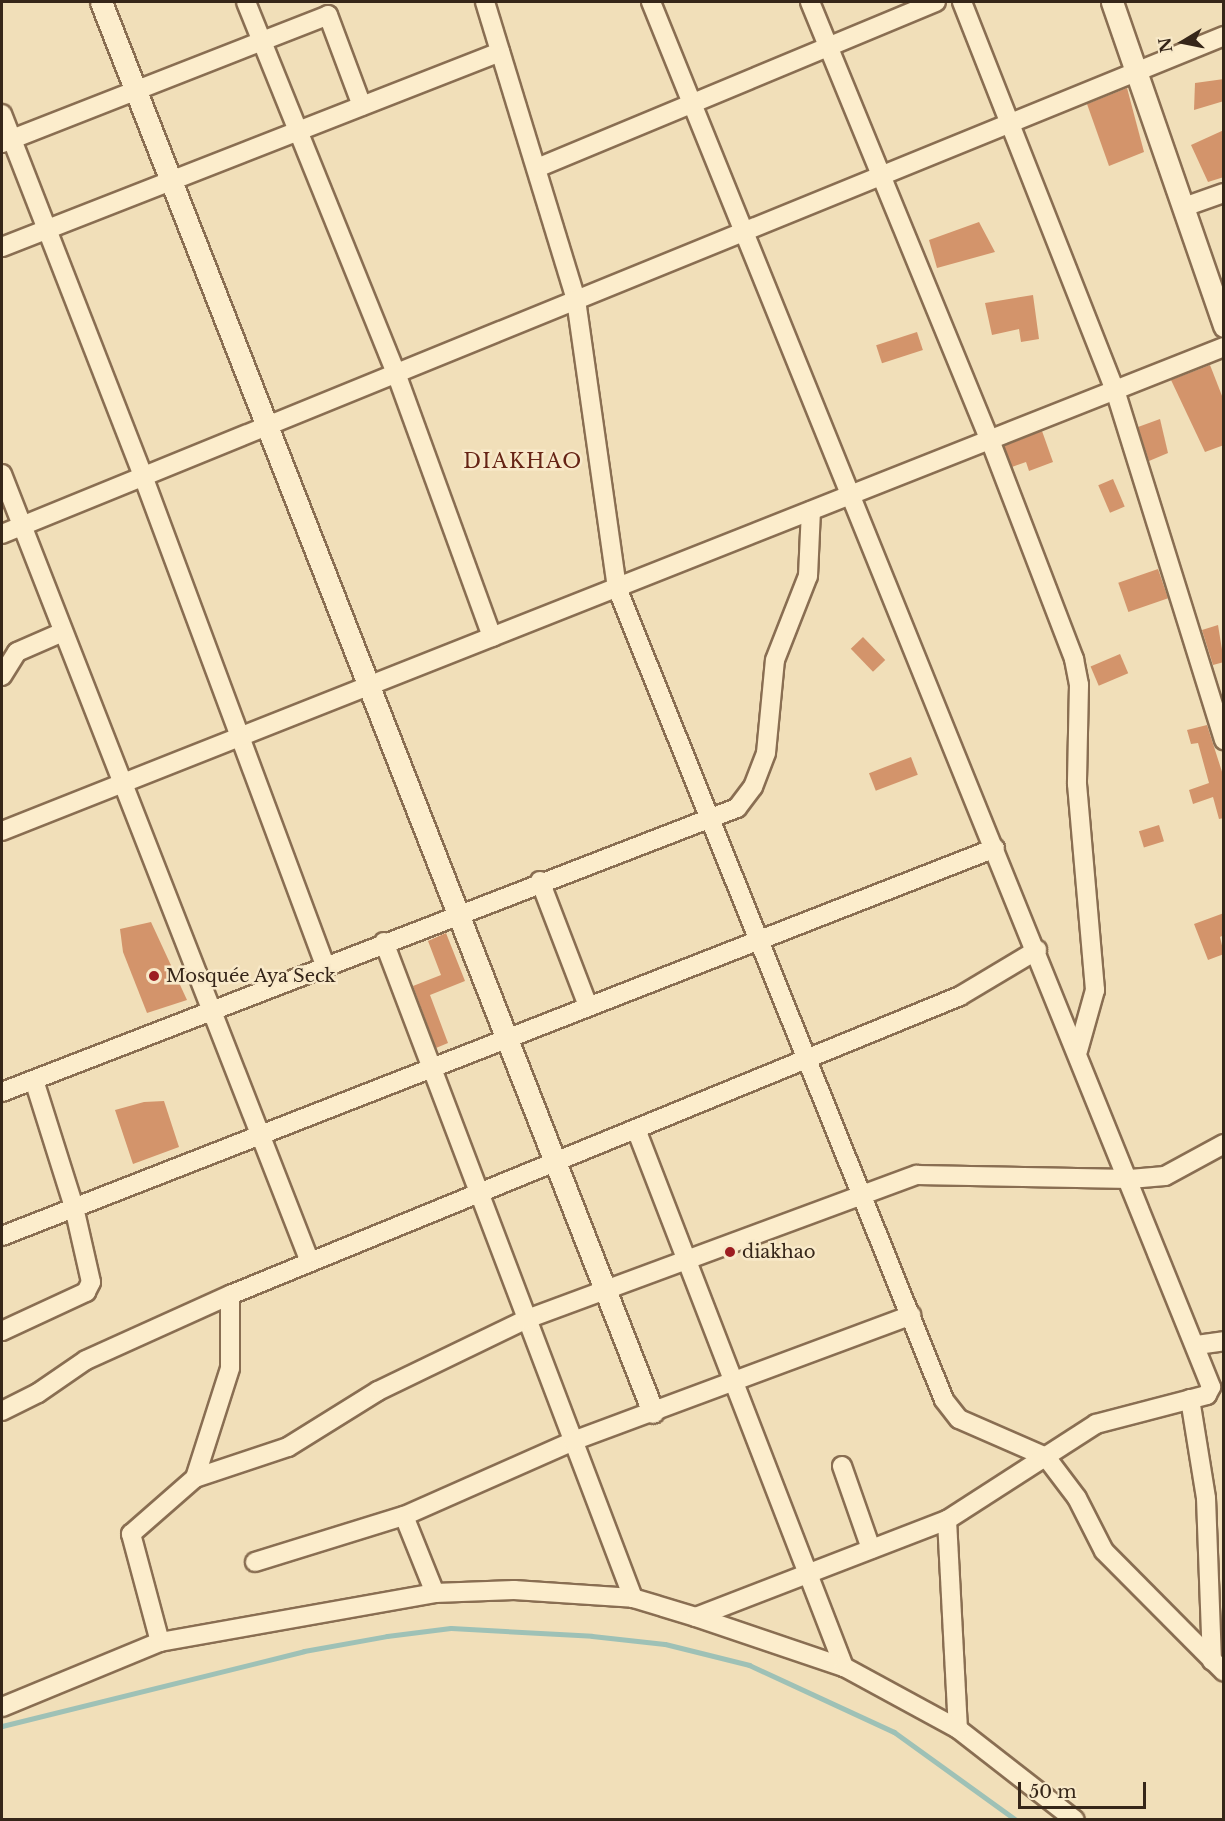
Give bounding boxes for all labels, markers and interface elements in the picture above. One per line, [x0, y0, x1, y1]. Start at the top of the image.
north arrow [1153, 12, 1213, 72]
text: N [1154, 36, 1176, 54]
district label: DIAKHAO [463, 449, 583, 473]
place label: Mosquée Aya Seck [166, 965, 337, 987]
marker: Mosquée Aya Seck [147, 969, 161, 983]
place label: diakhao [742, 1241, 815, 1263]
marker: diakhao [723, 1245, 737, 1259]
scale bar [1021, 1770, 1148, 1808]
text: 50 m [1029, 1781, 1077, 1803]

